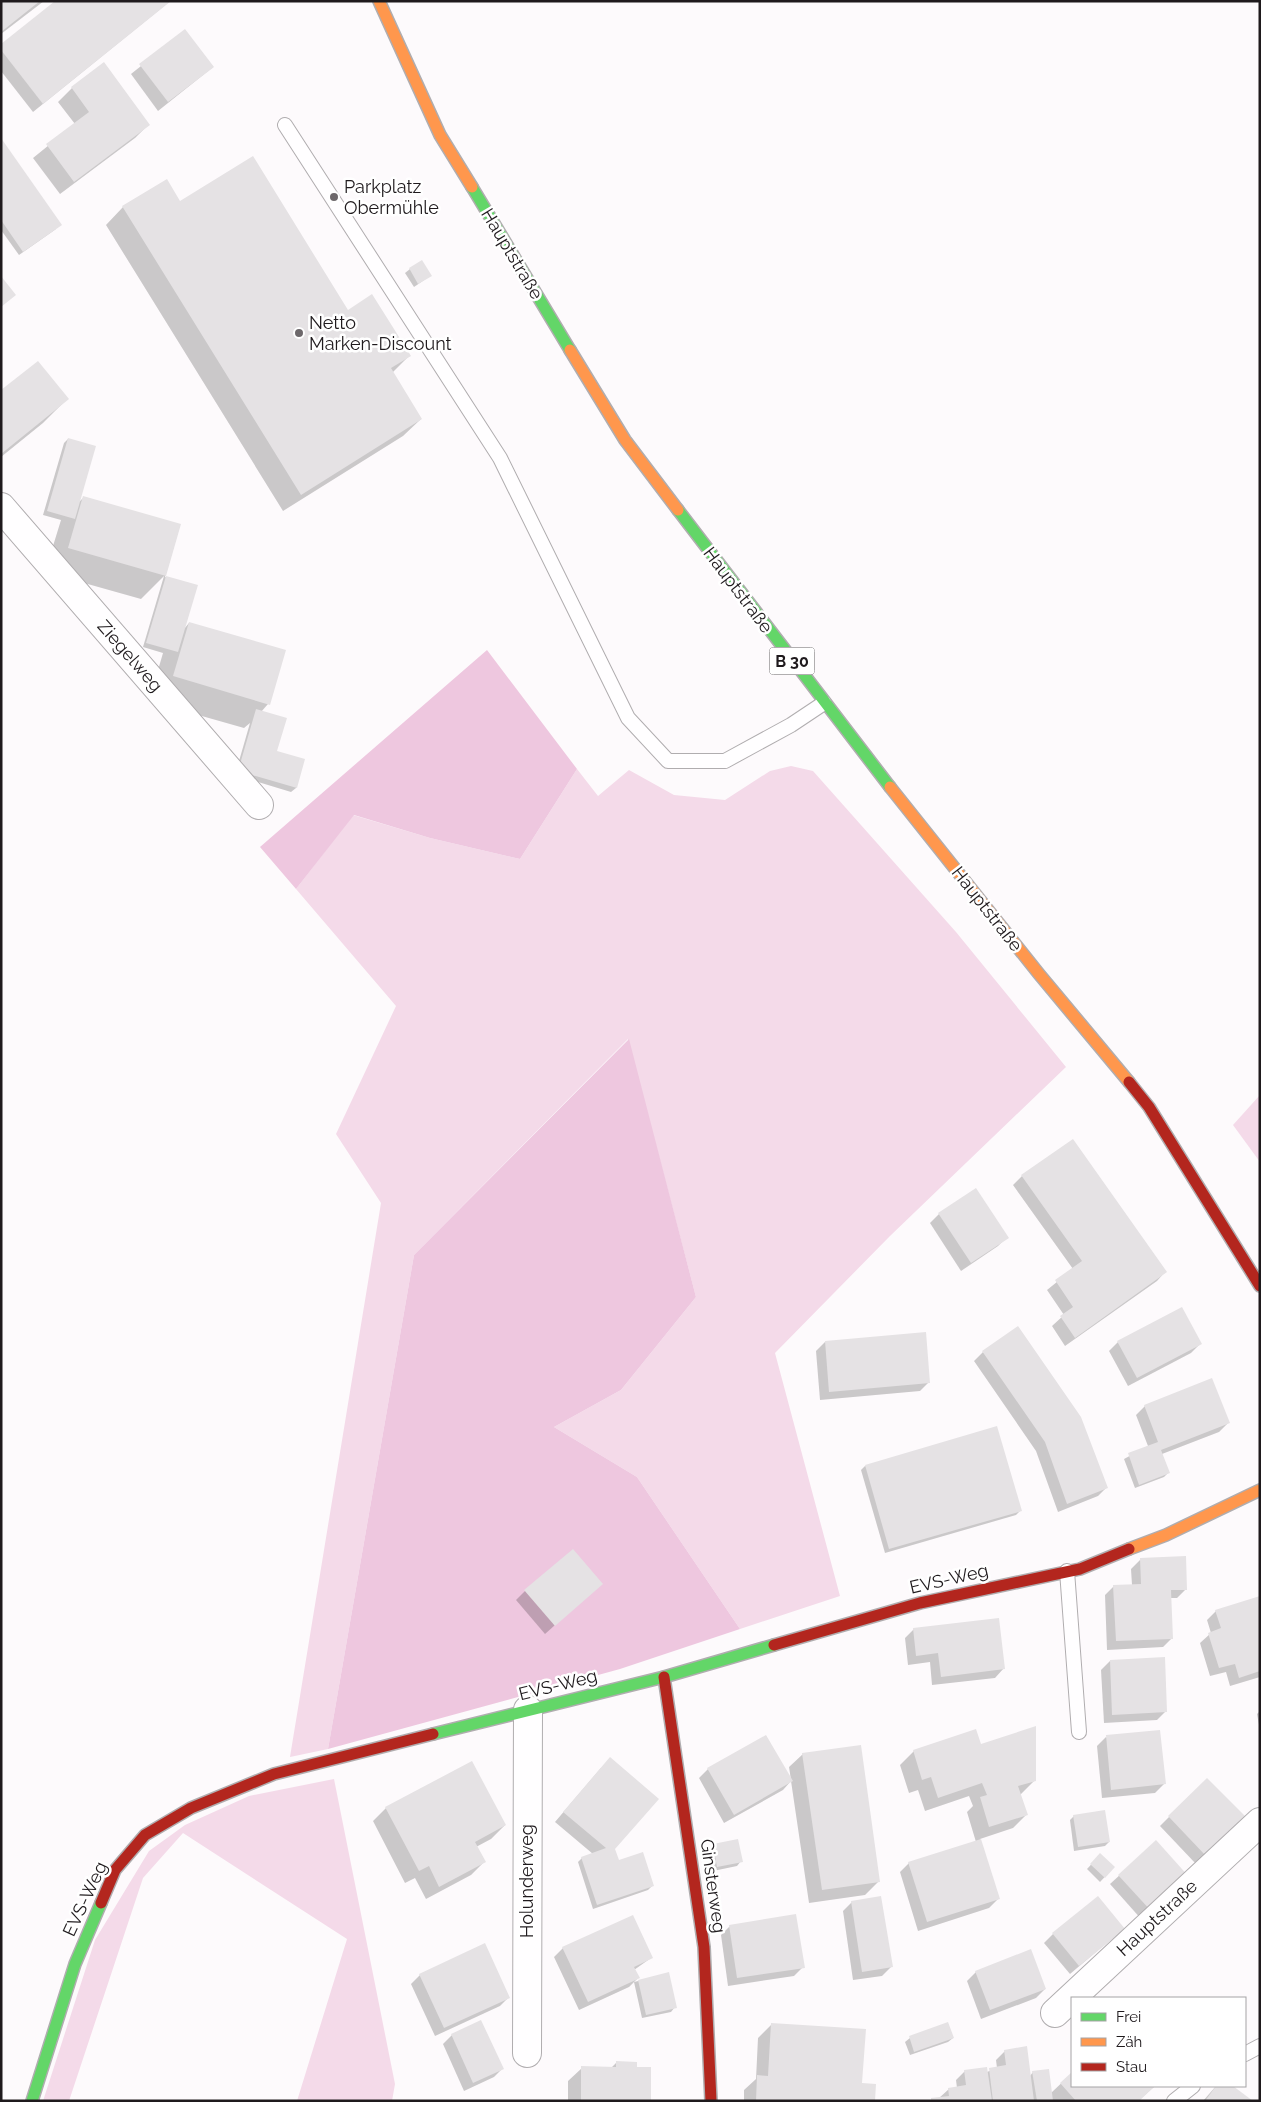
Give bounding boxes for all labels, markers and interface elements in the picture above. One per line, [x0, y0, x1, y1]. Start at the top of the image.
place label: Parkplatz Obermühle [344, 176, 439, 218]
marker: Parkplatz Obermühle [328, 191, 340, 203]
street label: Hauptstraße [477, 205, 548, 303]
place label: Netto Marken-Discount [309, 312, 452, 354]
marker: Netto Marken-Discount [293, 327, 305, 339]
street label: Hauptstraße [699, 543, 778, 637]
street label: Ziegelweg [94, 616, 167, 696]
road number: B 30 [770, 648, 814, 674]
street label: Hauptstraße [948, 862, 1027, 956]
street label: EVS-Weg [908, 1559, 990, 1598]
street label: EVS-Weg [517, 1665, 599, 1704]
street label: Holunderweg [516, 1824, 537, 1938]
street label: Ginsterweg [697, 1838, 730, 1934]
street label: EVS-Weg [58, 1858, 111, 1939]
street label: Hauptstraße [1112, 1875, 1201, 1960]
legend [1071, 1997, 1246, 2087]
text: Frei [1116, 2008, 1141, 2026]
text: Zäh [1116, 2033, 1142, 2051]
text: Stau [1116, 2058, 1147, 2076]

